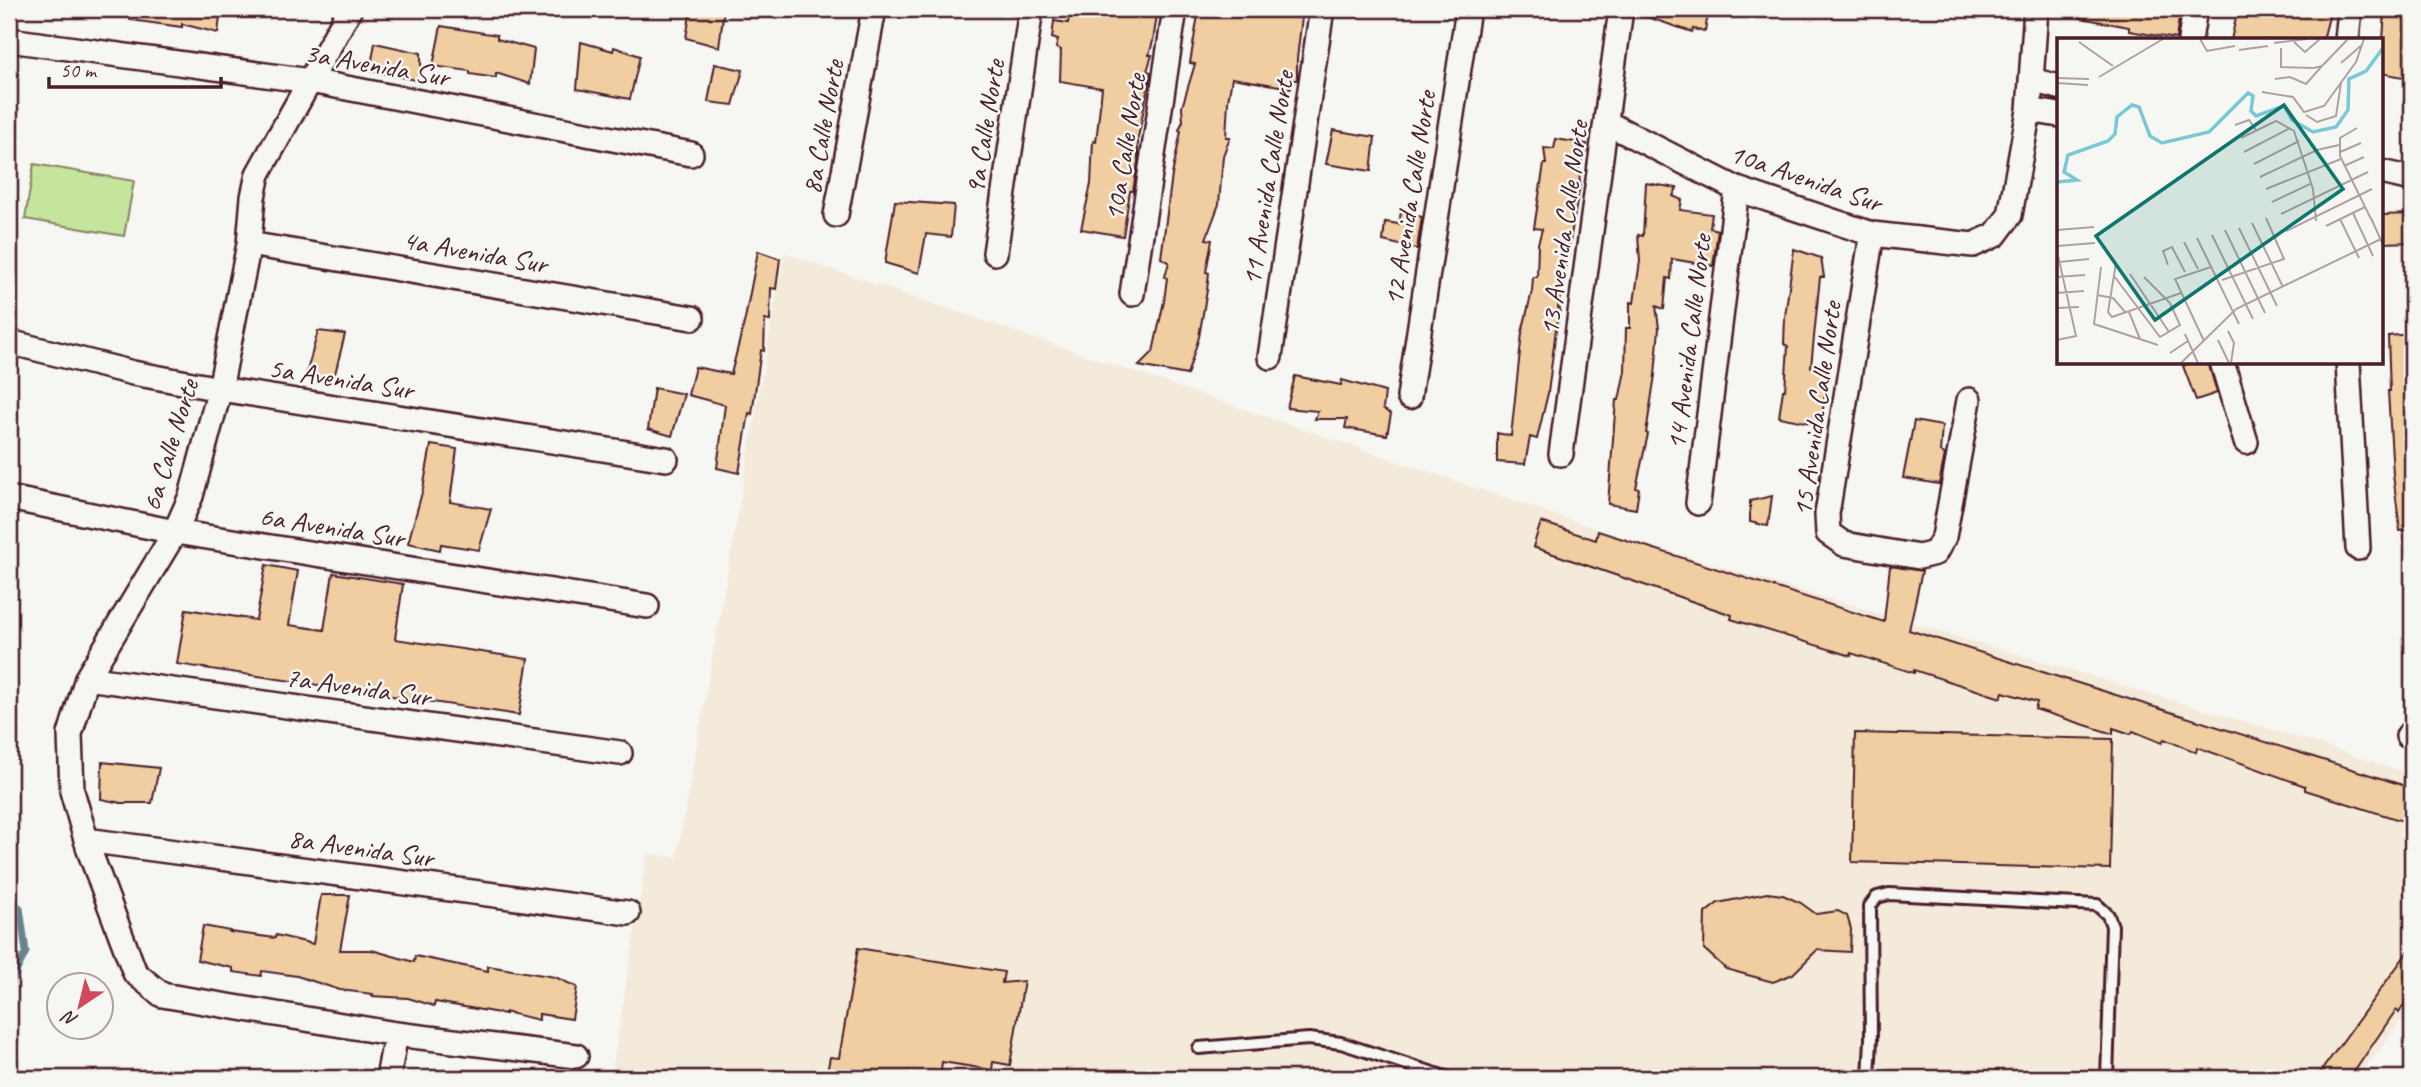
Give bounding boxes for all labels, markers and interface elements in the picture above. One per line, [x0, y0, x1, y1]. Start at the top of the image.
street label: 3a Avenida Sur [302, 35, 455, 95]
inset map [2057, 38, 2382, 364]
scale bar [49, 46, 220, 90]
street label: 8a Calle Norte [793, 55, 852, 197]
street label: 9a Calle Norte [957, 56, 1013, 197]
text: 50 m [60, 57, 98, 83]
street label: 11 Avenida Calle Norte [1233, 67, 1302, 288]
street label: 10a Calle Norte [1096, 69, 1154, 223]
street label: 12 Avenida Calle Norte [1375, 87, 1444, 308]
street label: 13 Avenida Calle Norte [1531, 117, 1596, 338]
street label: 10a Avenida Sur [1725, 135, 1889, 221]
street label: 4a Avenida Sur [400, 222, 553, 282]
street label: 14 Avenida Calle Norte [1658, 231, 1719, 452]
street label: 15 Avenida Calle Norte [1784, 298, 1849, 519]
street label: 5a Avenida Sur [266, 350, 419, 408]
street label: 6a Calle Norte [133, 373, 207, 515]
street label: 6a Avenida Sur [257, 498, 410, 556]
street label: 7a Avenida Sur [283, 659, 435, 714]
street label: 8a Avenida Sur [286, 820, 438, 875]
north arrow [46, 972, 116, 1042]
text: N [56, 1004, 83, 1032]

